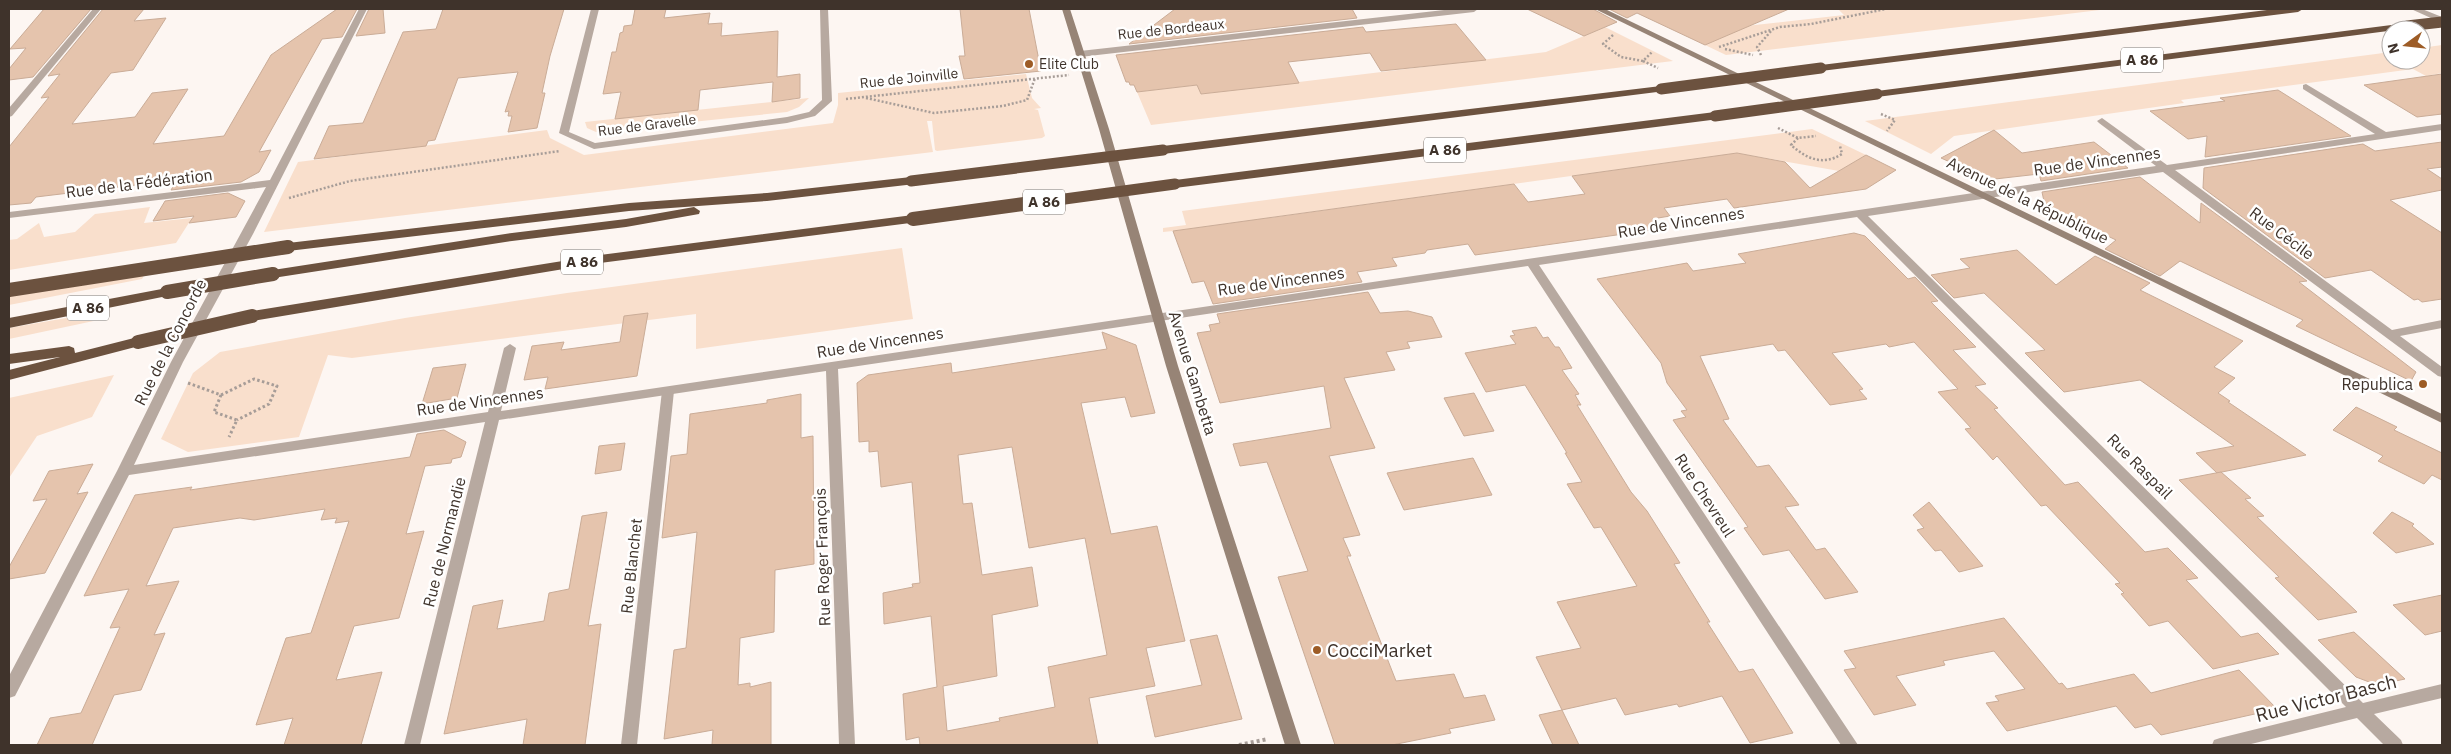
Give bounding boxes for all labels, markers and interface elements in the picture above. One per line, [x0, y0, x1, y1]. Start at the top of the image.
street label: Rue de Bordeaux [1117, 14, 1225, 44]
north arrow [2381, 20, 2431, 70]
text: N [2383, 41, 2403, 56]
road number: A 86 [2121, 48, 2163, 72]
place label: Elite Club [1039, 55, 1099, 73]
marker: Elite Club [1023, 58, 1035, 70]
street label: Rue de Joinville [859, 64, 959, 92]
street label: Rue de Gravelle [597, 110, 697, 140]
road number: A 86 [1424, 138, 1466, 162]
street label: Rue de Vincennes [2032, 142, 2162, 180]
street label: Avenue de la République [1944, 152, 2112, 248]
street label: Rue de la Fédération [64, 164, 214, 202]
road number: A 86 [1023, 190, 1065, 214]
street label: Rue de Vincennes [1616, 202, 1746, 242]
street label: Rue Cécile [2246, 202, 2318, 264]
road number: A 86 [561, 250, 603, 274]
street label: Rue de Vincennes [1216, 262, 1346, 300]
street label: Rue de la Concorde [130, 275, 211, 409]
road number: A 86 [67, 296, 109, 320]
street label: Avenue Gambetta [1165, 309, 1221, 438]
street label: Rue de Vincennes [815, 322, 945, 362]
place label: Republica [2342, 374, 2413, 394]
marker: Republica [2417, 378, 2429, 390]
street label: Rue de Vincennes [415, 382, 545, 420]
street label: Rue Raspail [2103, 429, 2177, 503]
street label: Rue Chevreul [1671, 450, 1739, 540]
street label: Rue de Normandie [418, 475, 470, 609]
street label: Rue Roger François [810, 487, 834, 627]
street label: Rue Blanchet [616, 517, 646, 615]
place label: CocciMarket [1327, 638, 1433, 662]
marker: CocciMarket [1311, 644, 1323, 656]
street label: Rue Victor Basch [2253, 669, 2399, 727]

